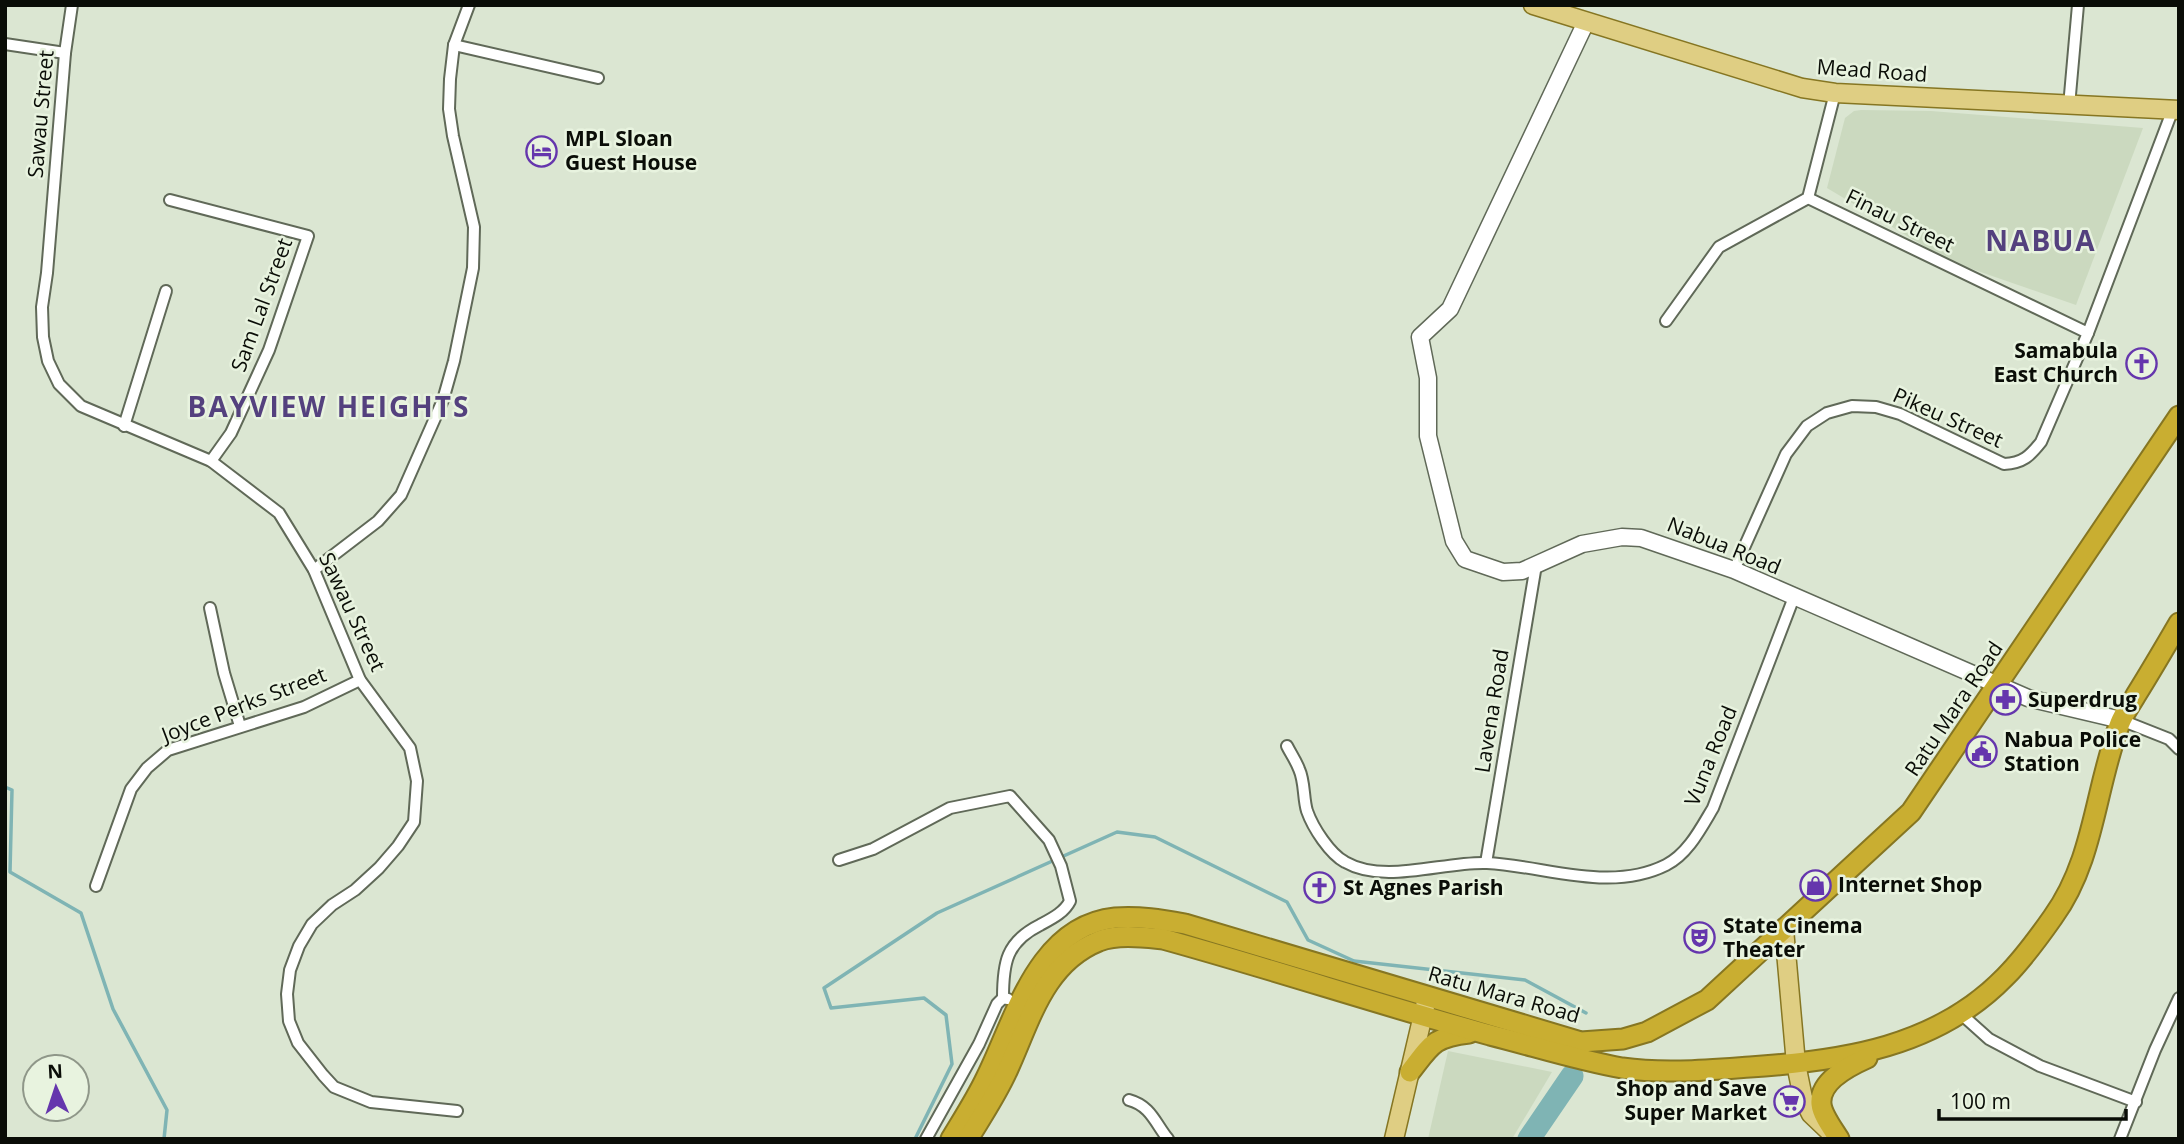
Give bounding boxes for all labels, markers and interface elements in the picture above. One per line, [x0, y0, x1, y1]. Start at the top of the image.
street label: Sawau Street [20, 49, 60, 179]
street label: Mead Road [1816, 52, 1928, 88]
place label: MPL Sloan Guest House [565, 124, 697, 176]
hotel icon: MPL Sloan Guest House [525, 134, 559, 168]
street label: Finau Street [1841, 182, 1959, 258]
district label: NABUA [1985, 221, 2097, 259]
street label: Sam Lal Street [224, 234, 298, 375]
place label: Samabula East Church [1993, 336, 2118, 388]
church icon: Samabula East Church [2124, 346, 2158, 380]
street label: Pikeu Street [1889, 380, 2008, 454]
district label: BAYVIEW HEIGHTS [188, 387, 470, 425]
street label: Nabua Road [1663, 510, 1785, 581]
street label: Sawau Street [313, 548, 393, 676]
street label: Ratu Mara Road [1898, 636, 2009, 781]
street label: Lavena Road [1467, 647, 1515, 775]
street label: Joyce Perks Street [155, 660, 330, 749]
pharmacy icon: Superdrug [1988, 683, 2022, 717]
place label: Superdrug [2028, 685, 2137, 713]
street label: Vuna Road [1677, 701, 1743, 810]
place label: Nabua Police Station [2004, 725, 2141, 777]
public building icon: Nabua Police Station [1964, 735, 1998, 769]
shop icon: Internet Shop [1798, 868, 1832, 902]
place label: Internet Shop [1838, 870, 1982, 898]
church icon: St Agnes Parish [1303, 871, 1337, 905]
place label: St Agnes Parish [1343, 873, 1504, 901]
place label: State Cinema Theater [1723, 911, 1863, 963]
theatre icon: State Cinema Theater [1683, 921, 1717, 955]
street label: Ratu Mara Road [1425, 959, 1584, 1029]
north arrow [21, 1053, 91, 1123]
text: N [47, 1058, 64, 1084]
place label: Shop and Save Super Market [1616, 1074, 1767, 1126]
scale bar [1939, 1078, 2126, 1122]
supermarket icon: Shop and Save Super Market [1773, 1084, 1807, 1118]
text: 100 m [1950, 1087, 2011, 1115]

